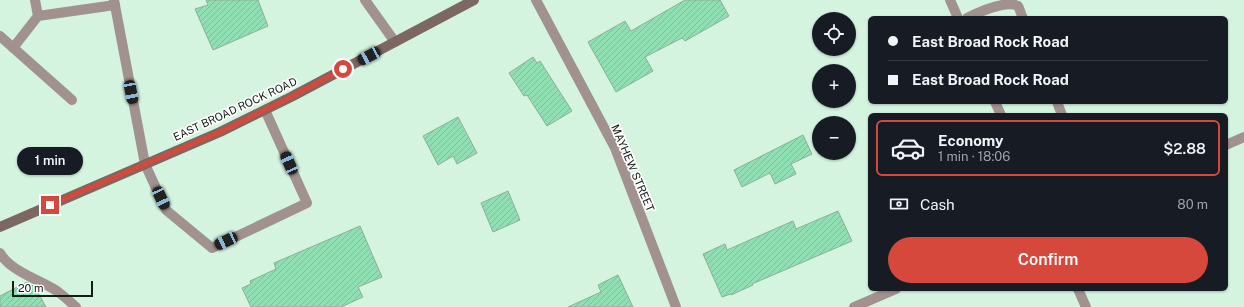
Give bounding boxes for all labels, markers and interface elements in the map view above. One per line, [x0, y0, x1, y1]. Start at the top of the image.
map controls [812, 12, 856, 160]
button: locate [812, 12, 856, 56]
text: East Broad Rock Road [912, 33, 1069, 50]
car [356, 45, 382, 67]
route start [334, 60, 352, 78]
button: + [812, 64, 856, 108]
text: East Broad Rock Road [912, 71, 1069, 88]
street label: EAST BROAD ROCK ROAD [171, 75, 299, 143]
car [123, 79, 139, 105]
button: − [812, 116, 856, 160]
street label: MAYHEW STREET [609, 123, 657, 214]
icon: car [890, 130, 926, 166]
text: Economy [938, 132, 1003, 149]
text: $2.88 [1163, 140, 1206, 157]
callout: 1 min [17, 147, 83, 175]
text: 1 min · 18:06 [938, 149, 1010, 164]
car [279, 150, 299, 176]
text: 1 min [35, 153, 65, 168]
car [150, 185, 172, 211]
icon: cash [888, 193, 910, 215]
route end [41, 196, 59, 214]
text: Cash [920, 196, 955, 213]
text: 80 m [1177, 197, 1208, 212]
car [213, 230, 239, 252]
button: Confirm [888, 237, 1208, 283]
scale bar [12, 279, 93, 298]
text: 20 m [18, 282, 43, 294]

